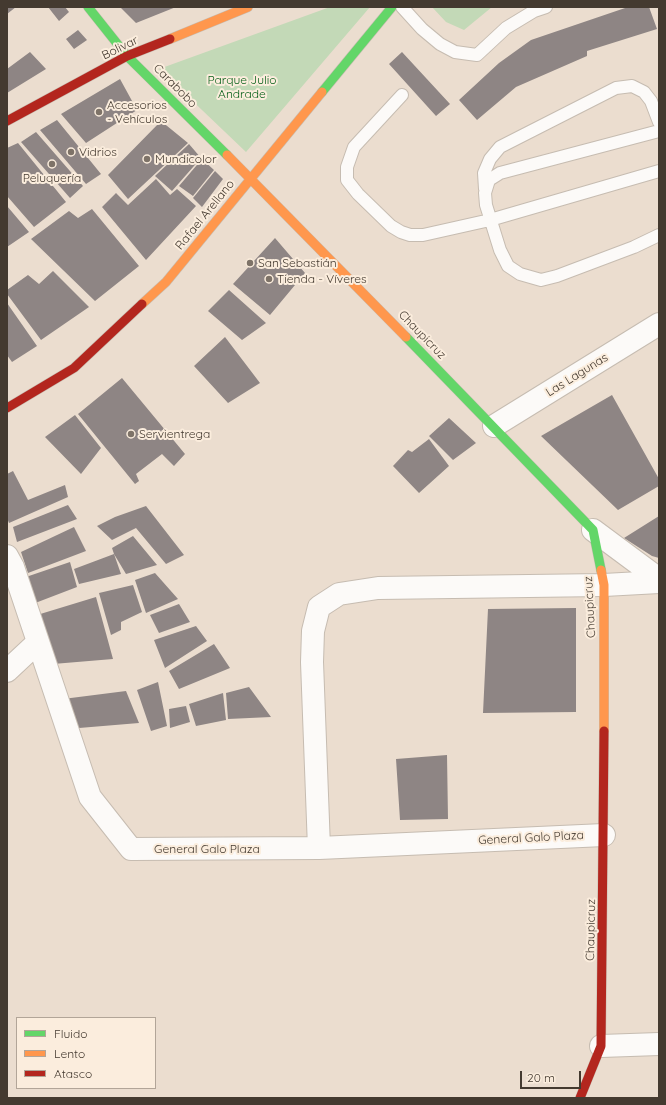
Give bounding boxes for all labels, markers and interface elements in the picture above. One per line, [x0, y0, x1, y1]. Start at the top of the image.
street label: Bolivar [100, 33, 140, 63]
street label: Carabobo [150, 61, 200, 111]
park label: Parque Julio Andrade [207, 73, 277, 101]
place label: Accesorios - Vehículos [107, 98, 167, 126]
marker: Accesorios - Vehículos [94, 107, 104, 117]
place label: Vidrios [79, 145, 117, 159]
marker: Vidrios [66, 147, 76, 157]
place label: Mundicolor [155, 152, 216, 166]
marker: Mundicolor [142, 154, 152, 164]
marker: Peluquería [47, 159, 57, 169]
place label: Peluquería [23, 171, 81, 185]
street label: Rafael Arellano [172, 177, 238, 253]
place label: San Sebastián [258, 256, 337, 270]
marker: San Sebastián [245, 258, 255, 268]
place label: Tienda - Víveres [277, 272, 367, 286]
marker: Tienda - Víveres [264, 274, 274, 284]
street label: Chaupicruz [395, 308, 449, 362]
street label: Las Lagunas [543, 350, 611, 400]
place label: Servientrega [139, 427, 210, 441]
marker: Servientrega [126, 429, 136, 439]
street label: Chaupicruz [581, 576, 599, 638]
street label: General Galo Plaza [478, 828, 584, 848]
street label: General Galo Plaza [154, 842, 260, 856]
street label: Chaupicruz [583, 899, 599, 961]
legend [16, 1017, 156, 1089]
text: Fluido [54, 1026, 87, 1041]
text: Lento [54, 1046, 85, 1061]
scale bar [522, 1063, 583, 1089]
text: Atasco [54, 1066, 92, 1081]
text: 20 m [527, 1070, 555, 1085]

